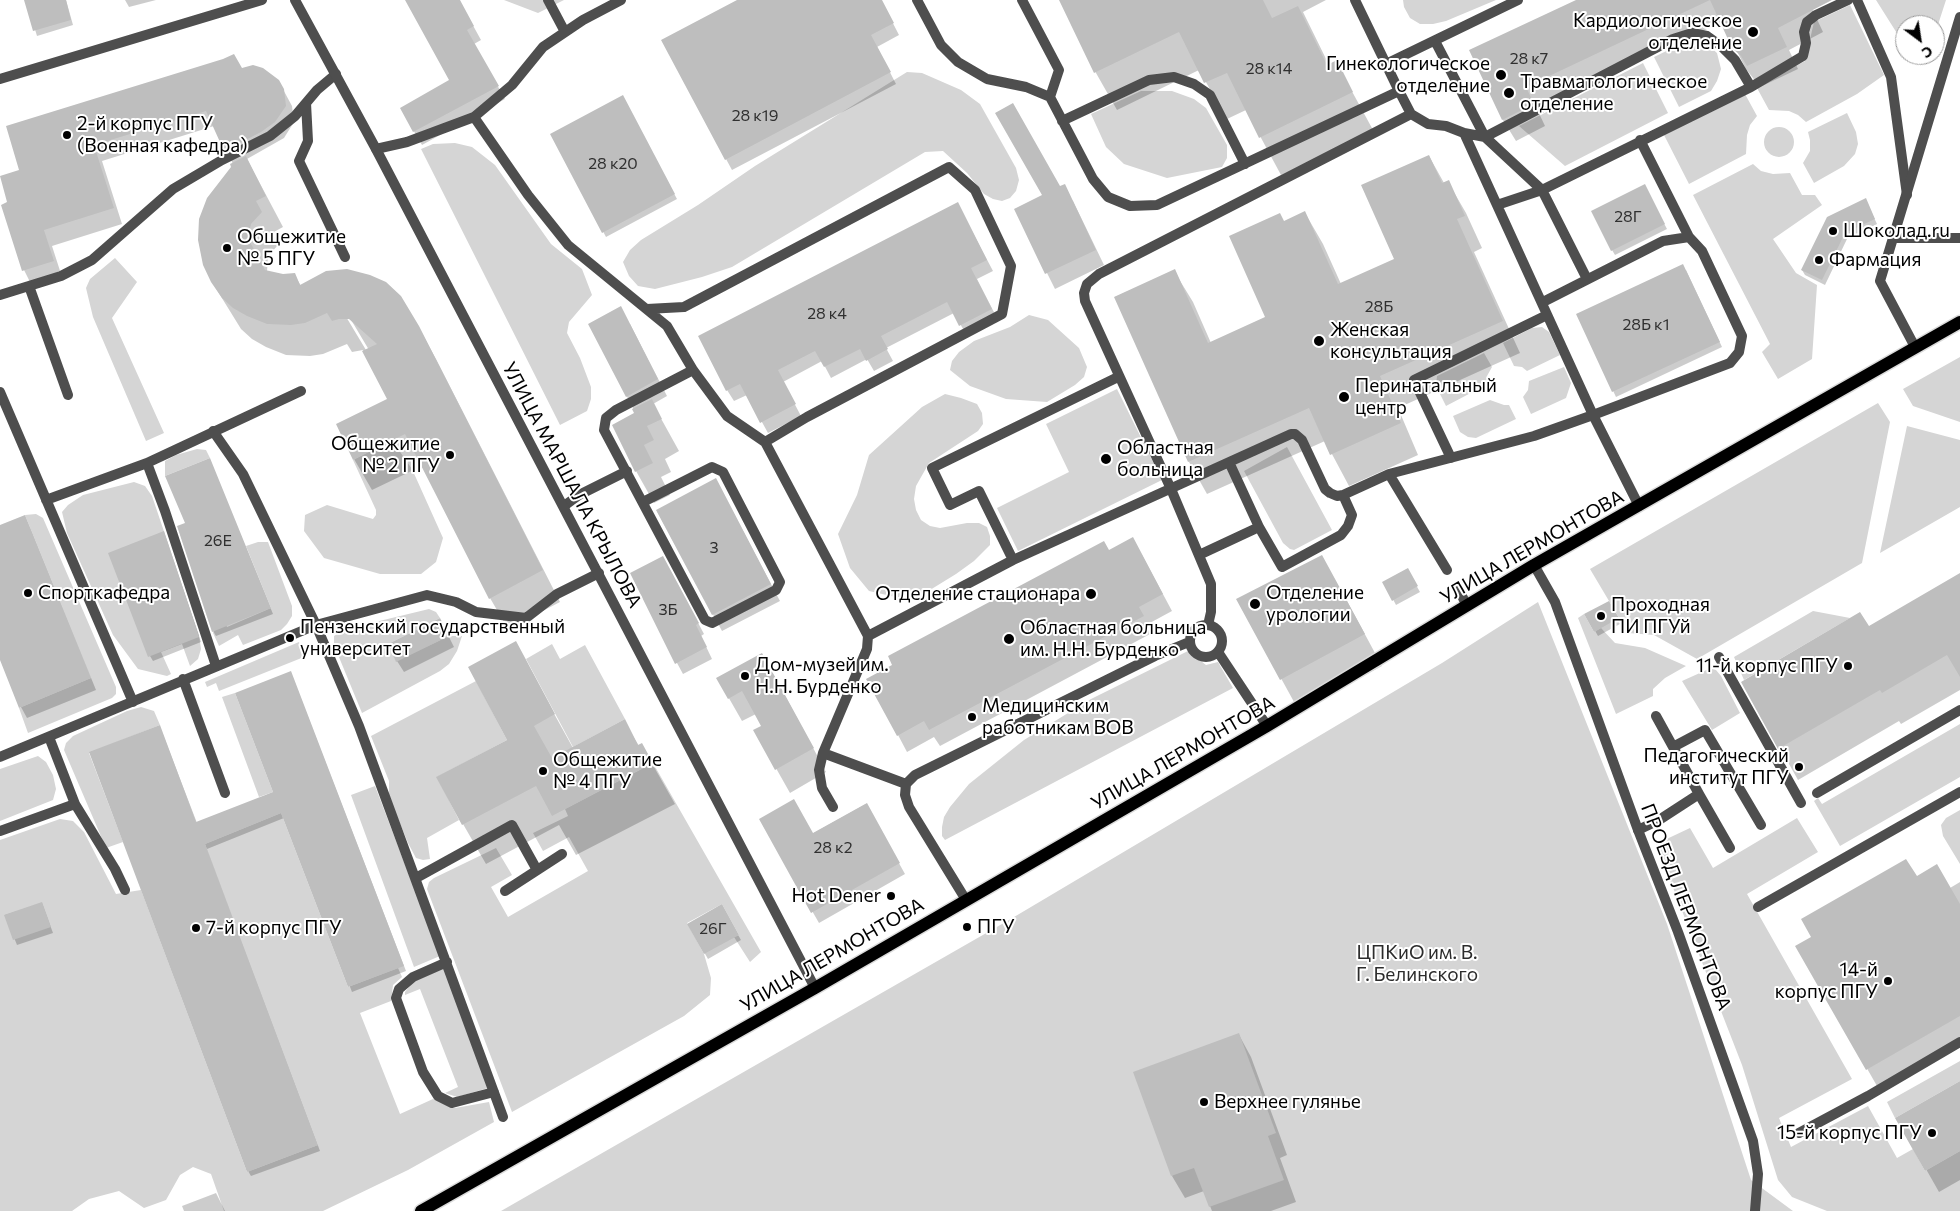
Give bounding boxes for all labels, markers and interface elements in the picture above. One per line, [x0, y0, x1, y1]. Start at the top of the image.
place label: Кардиологическое отделение [1573, 10, 1742, 54]
north arrow [1895, 15, 1945, 65]
marker: Кардиологическое отделение [1746, 25, 1760, 39]
text: С [1919, 43, 1936, 62]
house number: 28 к7 [1510, 49, 1548, 69]
place label: Гинекологическое отделение [1326, 53, 1490, 97]
house number: 28 к14 [1246, 59, 1292, 79]
marker: Гинекологическое отделение [1494, 68, 1508, 82]
place label: Травматологическое отделение [1520, 71, 1707, 115]
marker: Травматологическое отделение [1502, 86, 1516, 100]
house number: 28 к19 [732, 106, 778, 126]
place label: 2-й корпус ПГУ (Военная кафедра) [77, 113, 247, 157]
marker: 2-й корпус ПГУ (Военная кафедра) [61, 129, 73, 141]
house number: 28 к20 [588, 154, 638, 174]
house number: 28Г [1614, 207, 1642, 227]
place label: Шоколад.ru [1843, 220, 1950, 242]
marker: Шоколад.ru [1827, 225, 1839, 237]
place label: Общежитие № 5 ПГУ [237, 226, 346, 270]
marker: Общежитие № 5 ПГУ [221, 242, 233, 254]
place label: Фармация [1829, 249, 1921, 271]
marker: Фармация [1813, 254, 1825, 266]
house number: 28Б [1365, 297, 1393, 317]
house number: 28 к4 [807, 304, 847, 324]
house number: 28Б к1 [1622, 315, 1670, 335]
place label: Женская консультация [1330, 319, 1452, 363]
marker: Женская консультация [1312, 334, 1326, 348]
street label: УЛИЦА МАРШАЛА КРЫЛОВА [497, 358, 647, 612]
place label: Перинатальный центр [1355, 375, 1497, 419]
marker: Перинатальный центр [1337, 390, 1351, 404]
place label: Общежитие № 2 ПГУ [331, 433, 440, 477]
place label: Областная больница [1117, 437, 1214, 481]
marker: Общежитие № 2 ПГУ [444, 449, 456, 461]
marker: Областная больница [1099, 452, 1113, 466]
street label: УЛИЦА ЛЕРМОНТОВА [1436, 485, 1628, 609]
house number: 26Е [204, 531, 232, 551]
house number: 3 [709, 538, 719, 558]
place label: Спорткафедра [38, 582, 170, 604]
place label: Отделение урологии [1266, 582, 1364, 626]
place label: Отделение стационара [875, 583, 1080, 605]
marker: Спорткафедра [22, 587, 34, 599]
marker: Отделение стационара [1084, 587, 1098, 601]
place label: Проходная ПИ ПГУй [1611, 594, 1710, 638]
marker: Отделение урологии [1248, 597, 1262, 611]
house number: 3Б [658, 600, 678, 620]
marker: Проходная ПИ ПГУй [1595, 610, 1607, 622]
place label: Пензенский государственный университет [300, 616, 565, 660]
place label: Областная больница им. Н.Н. Бурденко [1020, 617, 1206, 661]
marker: Пензенский государственный университет [284, 632, 296, 644]
marker: Областная больница им. Н.Н. Бурденко [1002, 632, 1016, 646]
place label: Дом-музей им. Н.Н. Бурденко [755, 654, 889, 698]
place label: 11-й корпус ПГУ [1696, 655, 1838, 677]
marker: 11-й корпус ПГУ [1842, 660, 1854, 672]
marker: Дом-музей им. Н.Н. Бурденко [739, 670, 751, 682]
street label: УЛИЦА ЛЕРМОНТОВА [1087, 691, 1279, 815]
place label: Медицинским работникам ВОВ [982, 695, 1134, 739]
marker: Медицинским работникам ВОВ [966, 711, 978, 723]
place label: Педагогический институт ПГУ [1644, 745, 1789, 789]
place label: Общежитие № 4 ПГУ [553, 749, 662, 793]
marker: Педагогический институт ПГУ [1793, 761, 1805, 773]
marker: Общежитие № 4 ПГУ [537, 765, 549, 777]
street label: ПРОЕЗД ЛЕРМОНТОВА [1636, 800, 1736, 1014]
house number: 28 к2 [813, 838, 853, 858]
place label: Hot Dener [792, 885, 881, 907]
marker: Hot Dener [885, 890, 897, 902]
street label: УЛИЦА ЛЕРМОНТОВА [736, 893, 928, 1017]
place label: ПГУ [977, 916, 1015, 938]
place label: 7-й корпус ПГУ [206, 917, 342, 939]
house number: 26Г [699, 919, 727, 939]
marker: ПГУ [961, 921, 973, 933]
marker: 7-й корпус ПГУ [190, 922, 202, 934]
park label: ЦПКиО им. В. Г. Белинского [1356, 942, 1478, 986]
place label: 14-й корпус ПГУ [1775, 959, 1878, 1003]
marker: 14-й корпус ПГУ [1882, 975, 1894, 987]
place label: Верхнее гулянье [1214, 1091, 1361, 1113]
marker: Верхнее гулянье [1198, 1096, 1210, 1108]
place label: 15-й корпус ПГУ [1777, 1122, 1922, 1144]
marker: 15-й корпус ПГУ [1926, 1127, 1938, 1139]

